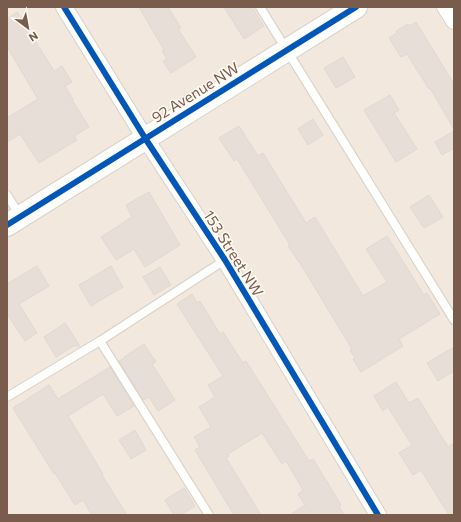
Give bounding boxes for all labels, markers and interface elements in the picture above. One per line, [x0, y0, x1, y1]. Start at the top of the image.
north arrow [8, 8, 48, 48]
text: N [27, 29, 41, 45]
street label: 92 Avenue NW [148, 58, 242, 126]
street label: 153 Street NW [200, 207, 268, 299]

